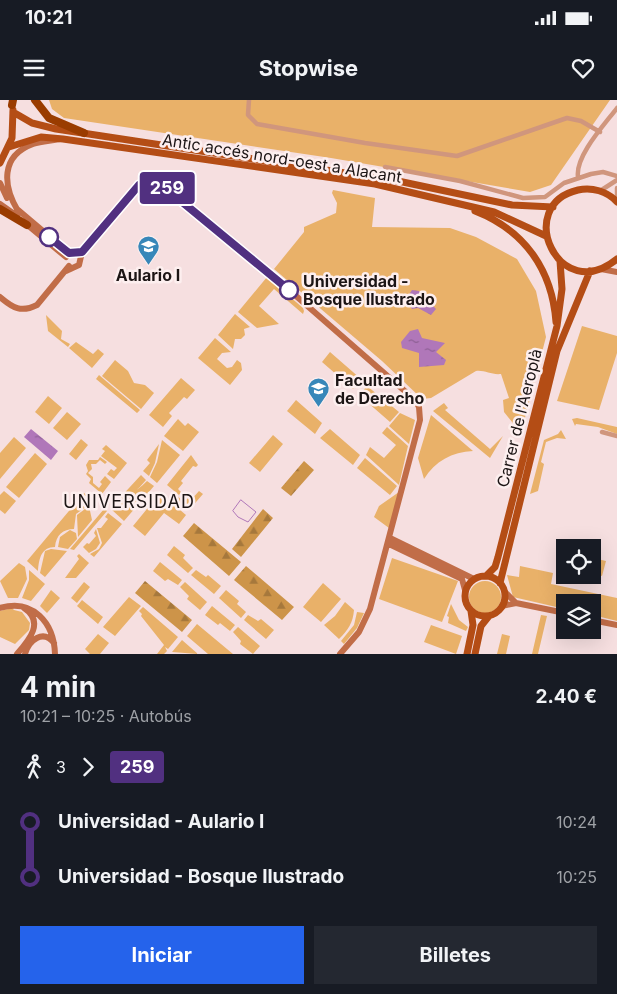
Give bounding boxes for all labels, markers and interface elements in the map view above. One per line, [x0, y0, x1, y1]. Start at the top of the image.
text: 10:21 [25, 6, 73, 29]
icon: menu [20, 54, 48, 82]
icon: heart [569, 54, 597, 82]
text: Stopwise [259, 55, 358, 81]
street label: Antic accés nord-oest a Alacant [161, 129, 403, 187]
line badge: 259 [138, 172, 196, 204]
text: 259 [150, 177, 184, 198]
unlabelled marker [39, 227, 59, 247]
school or university icon: Aulario I [136, 234, 160, 265]
place label: Aulario I [116, 265, 180, 285]
place label: Universidad - Bosque Ilustrado [303, 271, 435, 309]
marker: Universidad - Bosque Ilustrado [279, 280, 299, 300]
street label: Carrer de l'Aeroplà [492, 347, 546, 489]
place label: Facultad de Derecho [335, 370, 425, 408]
school or university icon: Facultad de Derecho [307, 377, 331, 408]
district label: UNIVERSIDAD [63, 491, 195, 512]
map controls [556, 539, 601, 639]
button: locate [556, 539, 601, 584]
button: layers [556, 594, 601, 639]
text: 4 min [20, 670, 96, 704]
text: 2.40 € [536, 685, 597, 708]
text: 10:21 – 10:25 · Autobús [20, 706, 192, 726]
icon: walk [20, 753, 48, 781]
icon: forward [74, 753, 102, 781]
text: 259 [120, 756, 154, 777]
text: 3 [56, 757, 66, 777]
text: Universidad - Aulario I [58, 810, 264, 833]
text: 10:24 [556, 812, 597, 832]
text: Universidad - Bosque Ilustrado [58, 865, 344, 888]
text: 10:25 [556, 867, 597, 887]
button: Iniciar [20, 926, 304, 984]
button: Billetes [314, 926, 597, 984]

